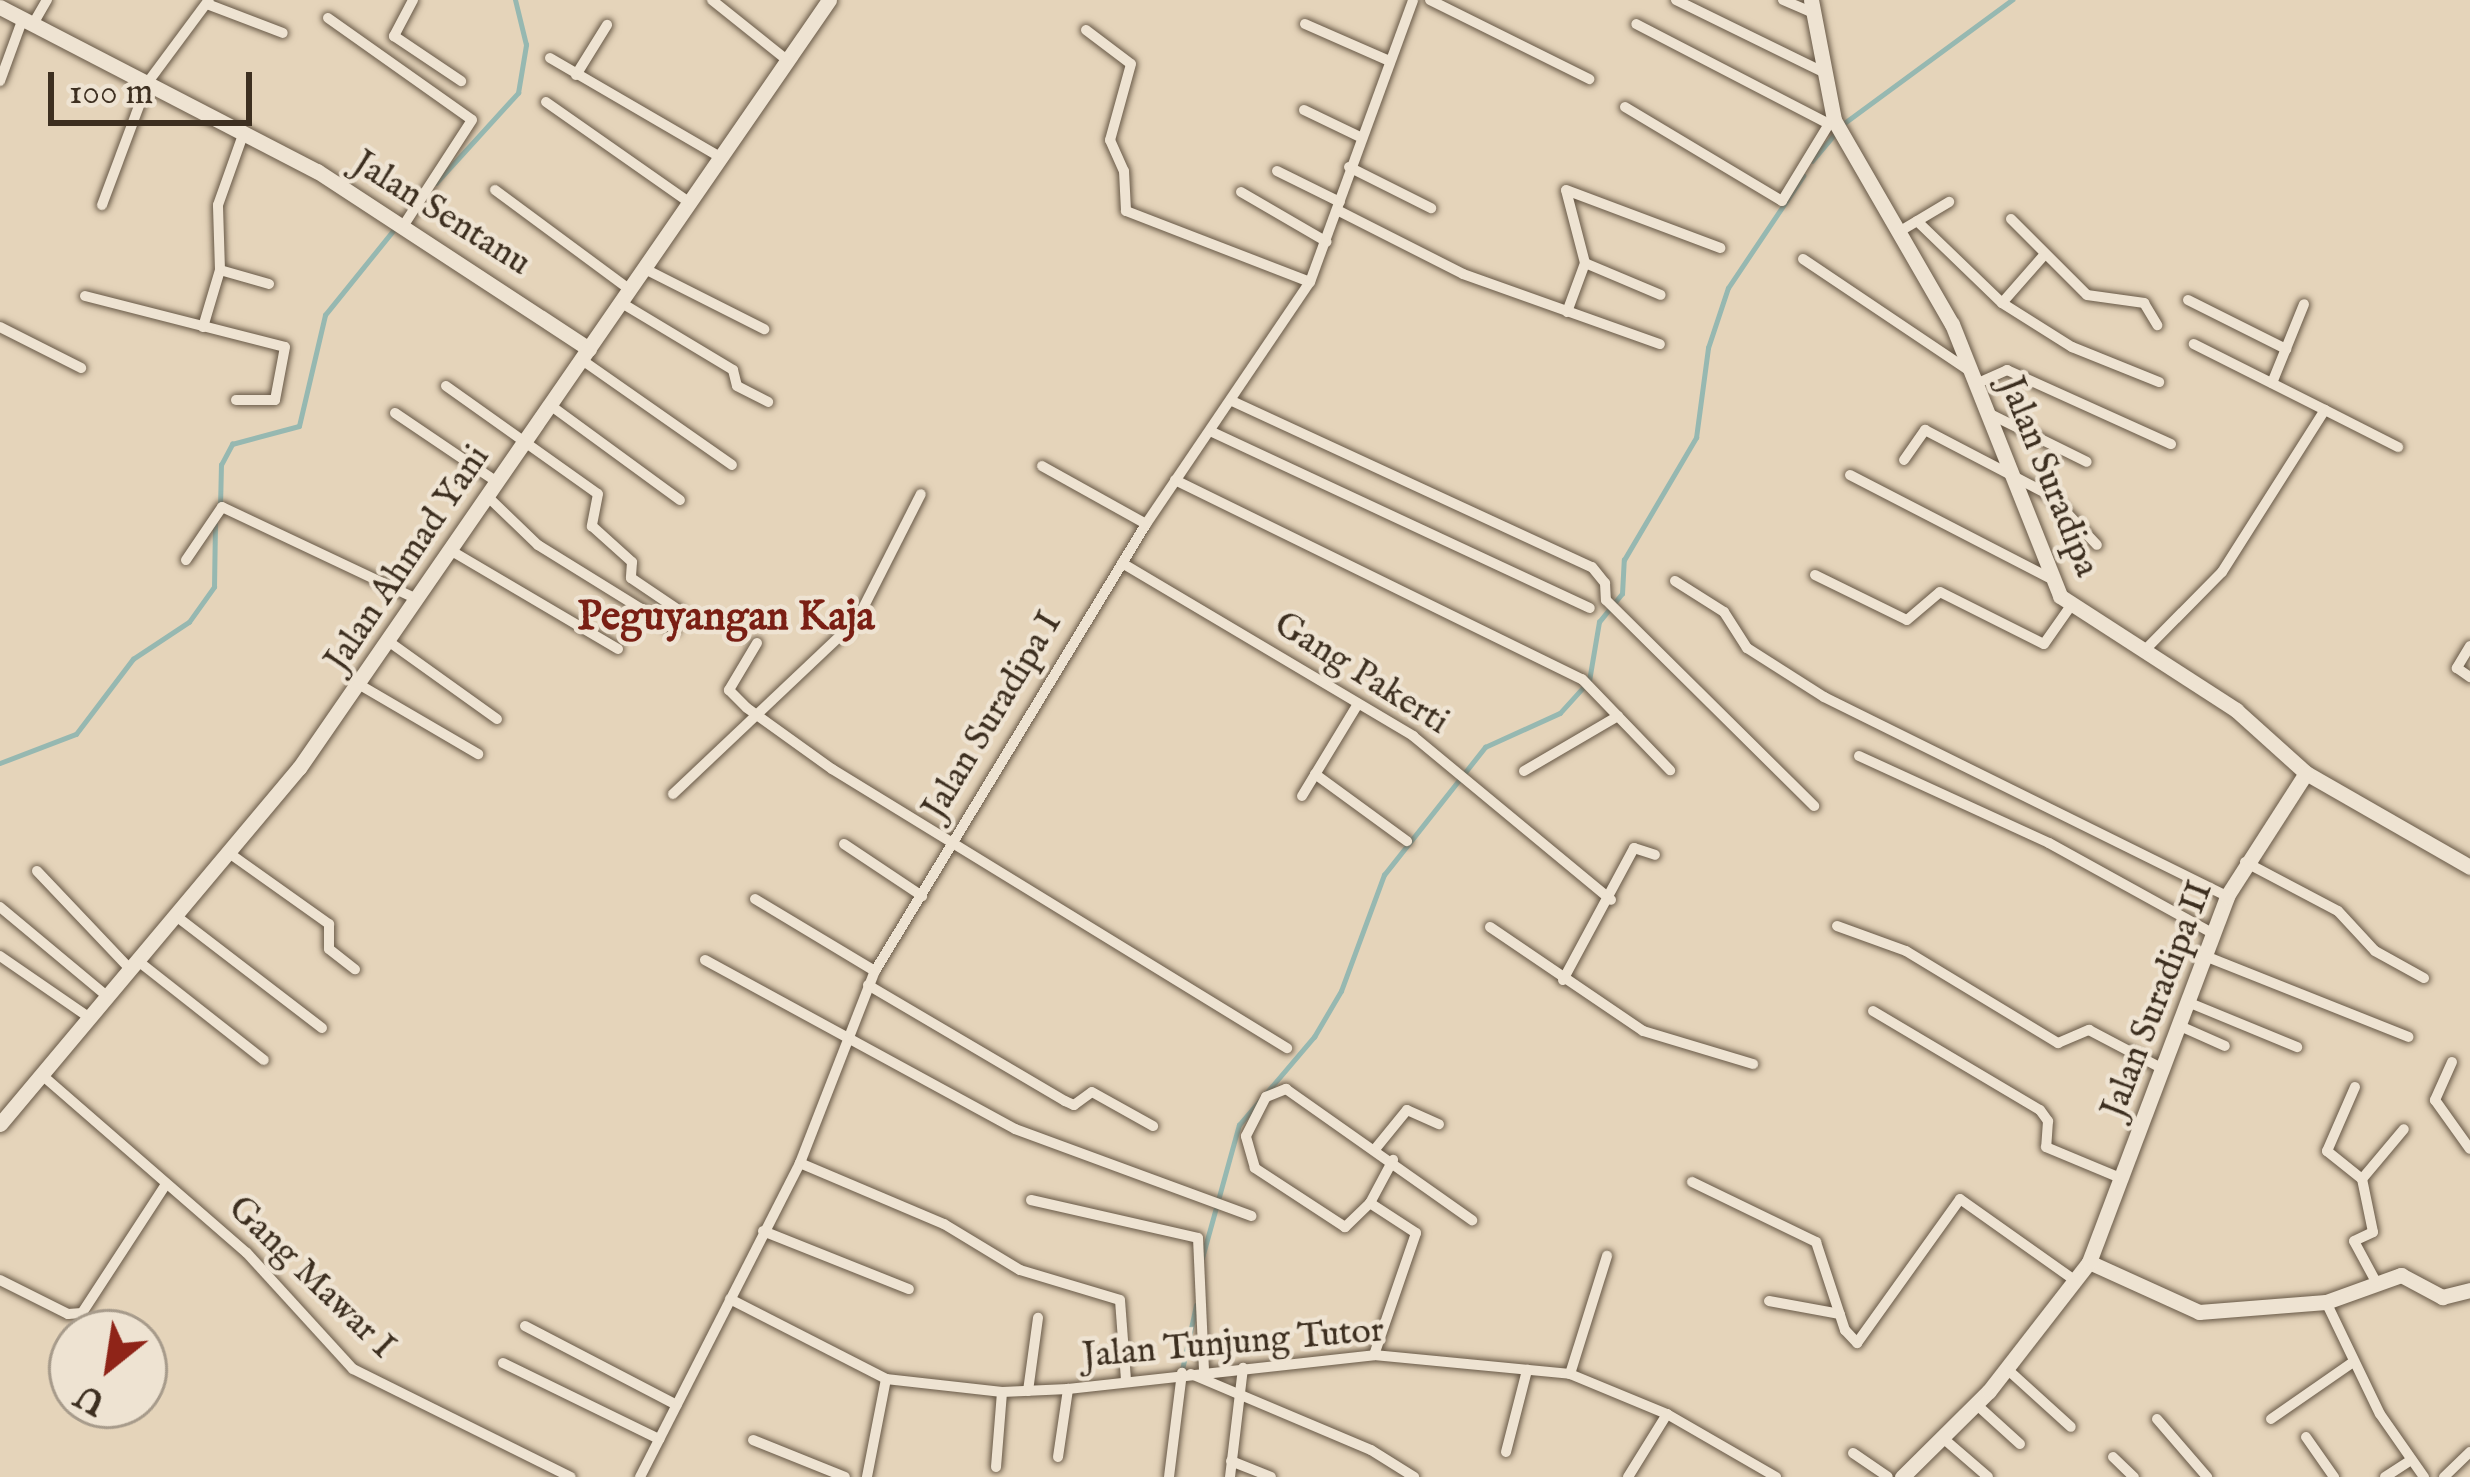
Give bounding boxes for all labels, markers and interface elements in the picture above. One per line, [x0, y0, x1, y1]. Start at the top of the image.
scale bar [54, 48, 258, 122]
text: 100 m [69, 70, 153, 116]
street label: Jalan Sentanu [344, 142, 538, 286]
street label: Jalan Suradipa [1988, 371, 2108, 583]
street label: Jalan Ahmad Yani [316, 438, 500, 680]
district label: Peguyangan Kaja [577, 593, 875, 643]
street label: Gang Pakerti [1266, 603, 1456, 745]
street label: Jalan Suradipa I [914, 604, 1072, 828]
street label: Jalan Suradipa II [2093, 875, 2223, 1125]
street label: Gang Mawar I [219, 1188, 403, 1368]
north arrow [48, 1309, 168, 1429]
street label: Jalan Tunjung Tutor [1080, 1309, 1386, 1379]
text: U [69, 1372, 114, 1423]

